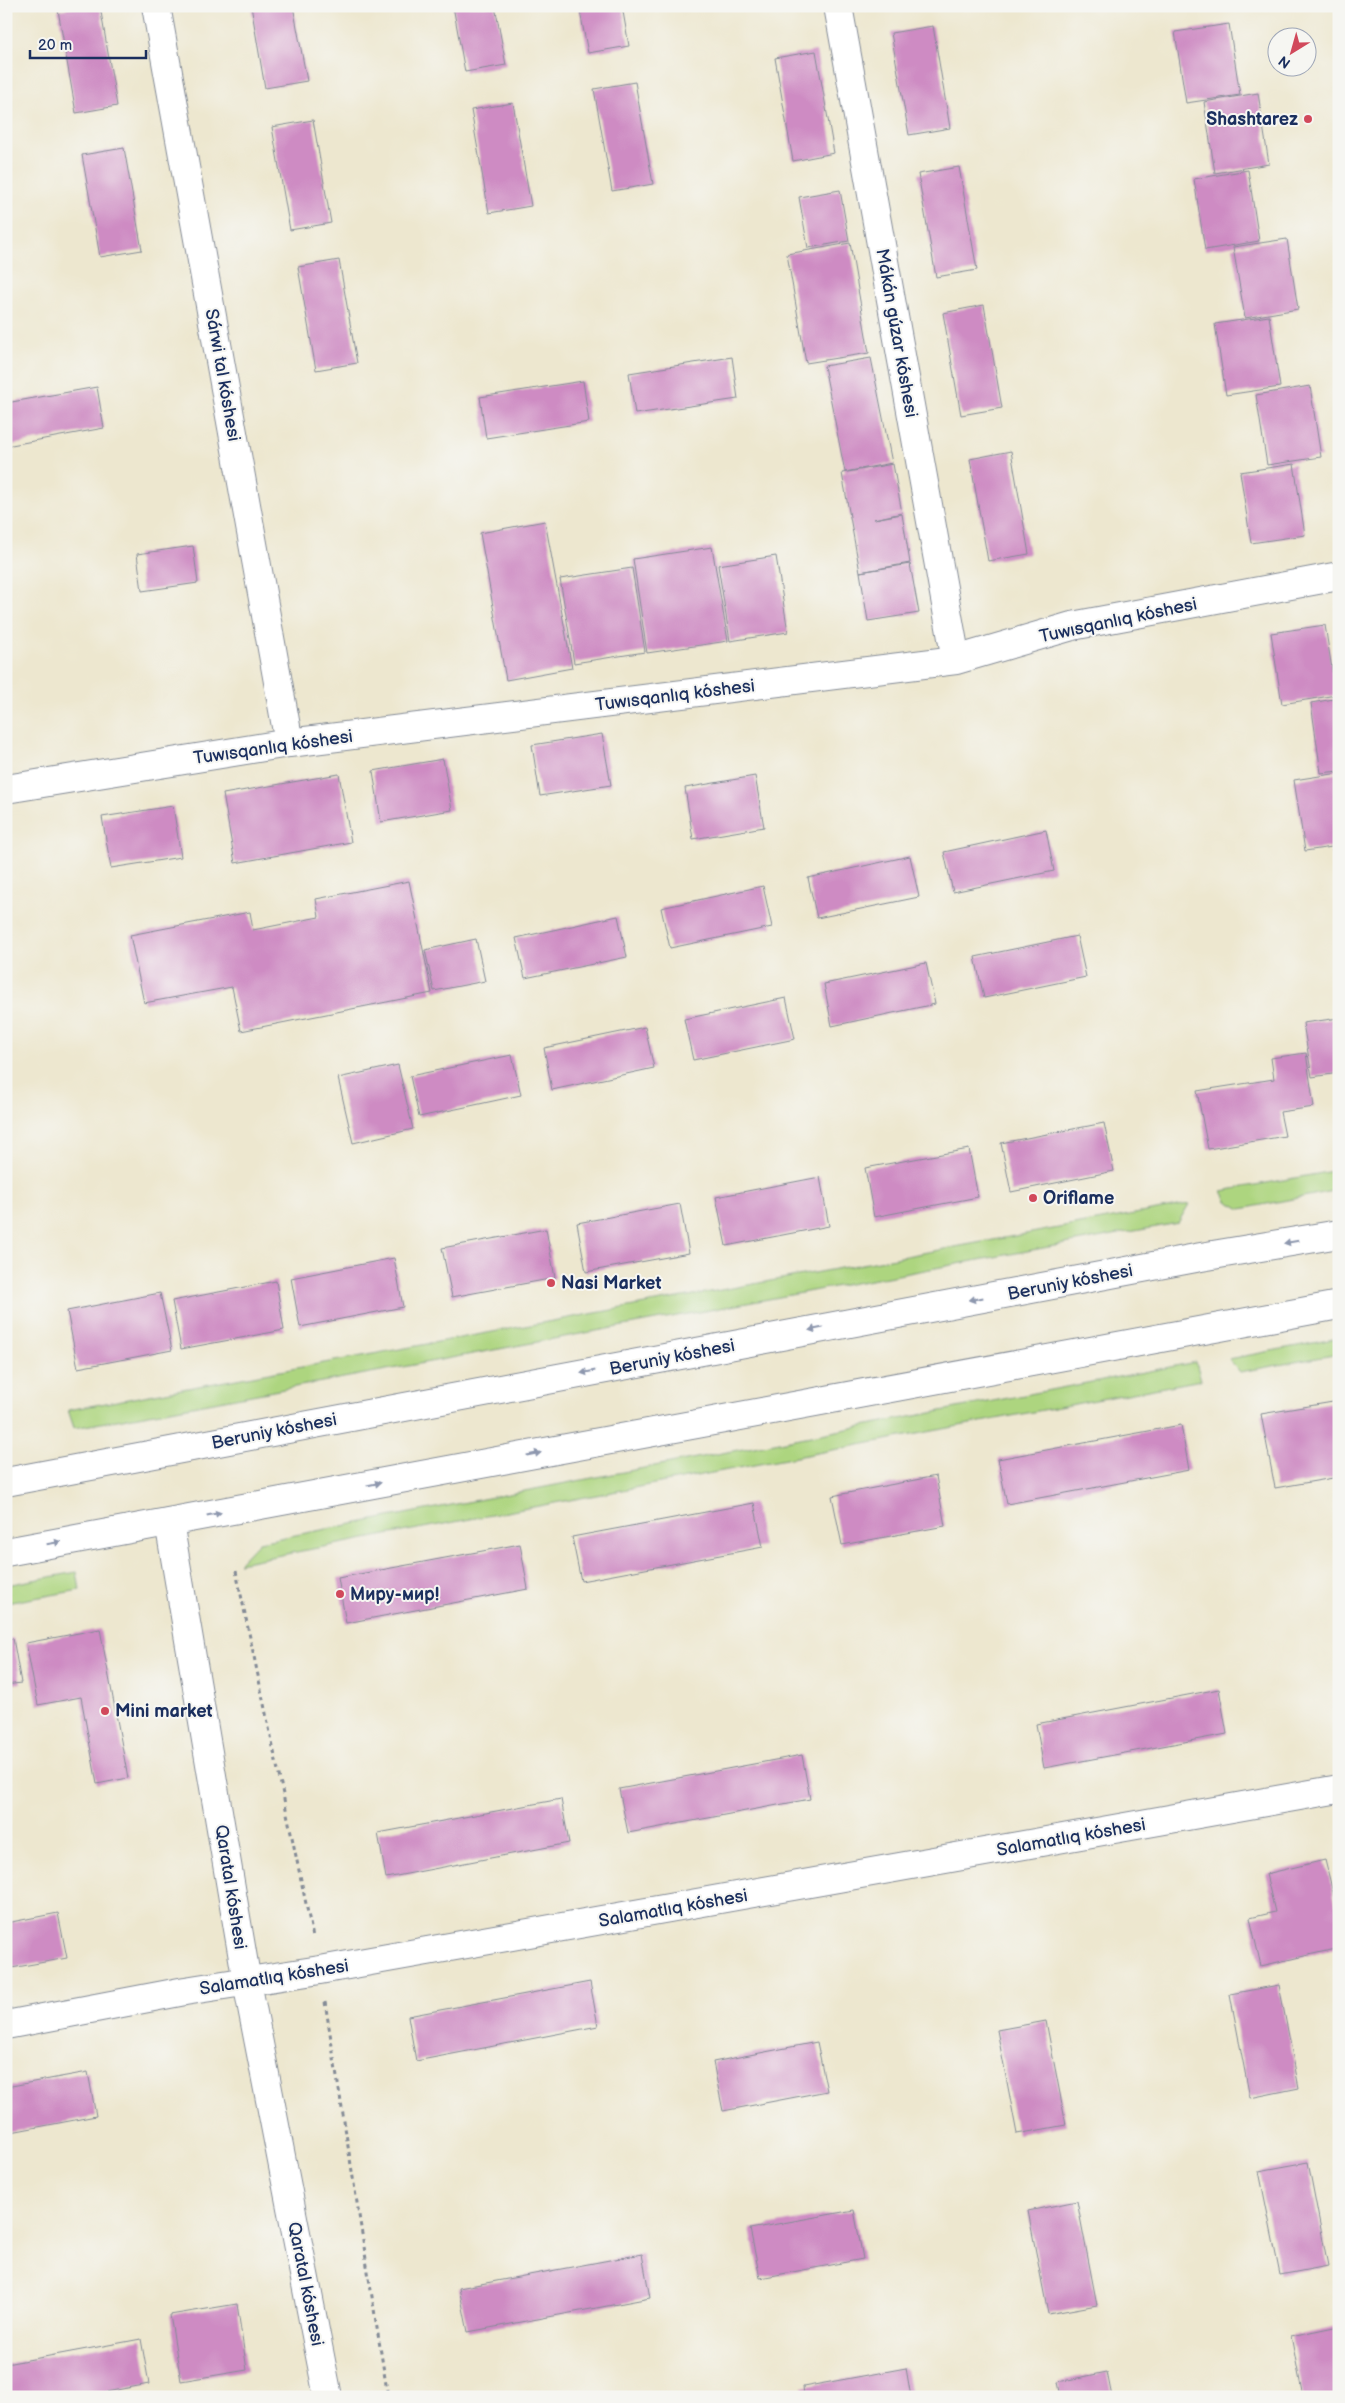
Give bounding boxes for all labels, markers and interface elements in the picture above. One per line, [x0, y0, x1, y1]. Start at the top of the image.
scale bar [30, 28, 146, 60]
north arrow [1268, 28, 1318, 78]
text: 20 m [38, 36, 72, 55]
text: N [1275, 52, 1294, 72]
place label: Shashtarez [1206, 109, 1298, 130]
marker: Shashtarez [1302, 113, 1314, 125]
street label: Mákán gúzar kóshesi [871, 247, 922, 419]
street label: Sárwi tal kóshesi [201, 307, 245, 443]
street label: Tuwısqanlıq kóshesi [1037, 594, 1199, 647]
street label: Tuwısqanlıq kóshesi [594, 675, 756, 716]
street label: Tuwısqanlıq kóshesi [192, 726, 354, 769]
place label: Oriflame [1043, 1188, 1114, 1209]
marker: Oriflame [1027, 1192, 1039, 1204]
one-way arrow [1282, 1238, 1298, 1246]
street label: Beruniy kóshesi [1006, 1260, 1135, 1305]
place label: Nasi Market [561, 1273, 661, 1294]
marker: Nasi Market [545, 1277, 557, 1289]
one-way arrow [968, 1296, 984, 1304]
one-way arrow [808, 1326, 824, 1334]
street label: Beruniy kóshesi [608, 1335, 737, 1380]
one-way arrow [579, 1369, 595, 1377]
street label: Beruniy kóshesi [210, 1409, 339, 1454]
one-way arrow [526, 1450, 542, 1458]
one-way arrow [366, 1480, 381, 1488]
one-way arrow [206, 1509, 222, 1517]
one-way arrow [47, 1539, 63, 1547]
place label: Миру-мир! [350, 1584, 439, 1605]
marker: Миру-мир! [334, 1588, 346, 1600]
place label: Mini market [115, 1701, 213, 1722]
marker: Mini market [99, 1705, 111, 1717]
street label: Salamatlıq kóshesi [995, 1814, 1147, 1861]
street label: Qaratal kóshesi [210, 1823, 251, 1951]
street label: Salamatlıq kóshesi [597, 1885, 749, 1932]
street label: Salamatlıq kóshesi [198, 1955, 350, 2000]
street label: Qaratal kóshesi [283, 2220, 328, 2348]

